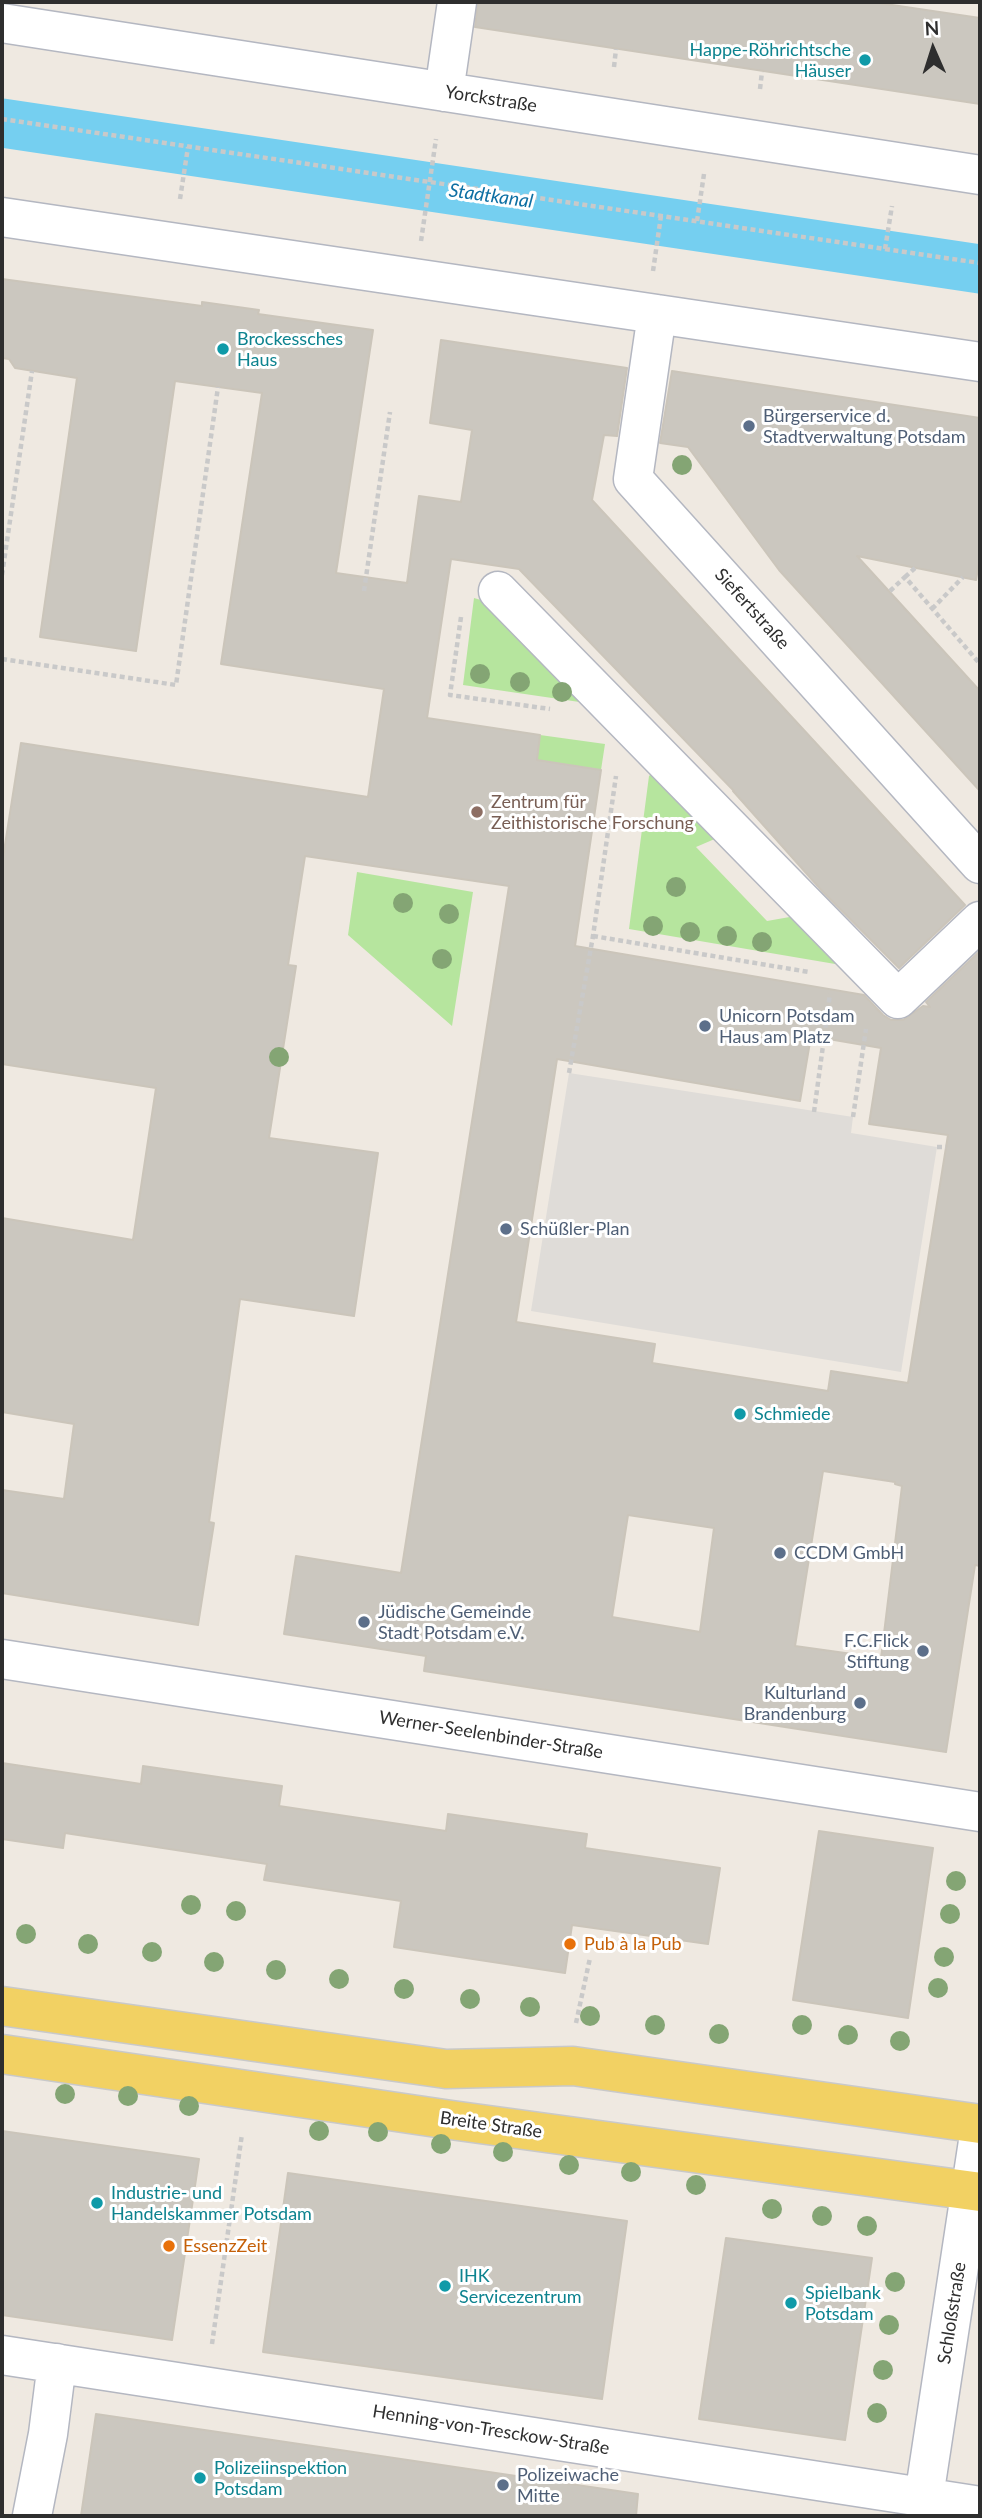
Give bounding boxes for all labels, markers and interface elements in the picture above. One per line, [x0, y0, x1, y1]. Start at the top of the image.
north arrow [898, 14, 968, 84]
text: N [924, 16, 940, 39]
place label: Happe-Röhrichtsche Häuser [689, 39, 851, 82]
marker: Happe-Röhrichtsche Häuser [857, 52, 873, 68]
street label: Yorckstraße [443, 81, 539, 117]
water label: Stadtkanal [448, 179, 534, 213]
place label: Brockessches Haus [237, 328, 343, 370]
marker: Brockessches Haus [215, 341, 231, 357]
place label: Bürgerservice d. Stadtverwaltung Potsdam [763, 405, 966, 448]
marker: Bürgerservice d. Stadtverwaltung Potsdam [741, 418, 757, 434]
street label: Siefertstraße [710, 564, 794, 654]
place label: Zentrum für Zeithistorische Forschung [491, 791, 694, 834]
marker: Zentrum für Zeithistorische Forschung [469, 804, 485, 820]
place label: Unicorn Potsdam Haus am Platz [719, 1005, 855, 1048]
marker: Unicorn Potsdam Haus am Platz [697, 1018, 713, 1034]
place label: Schüßler-Plan [520, 1218, 629, 1240]
marker: Schüßler-Plan [498, 1221, 514, 1237]
place label: Schmiede [754, 1403, 831, 1425]
marker: Schmiede [732, 1406, 748, 1422]
place label: CCDM GmbH [794, 1542, 904, 1564]
marker: CCDM GmbH [772, 1545, 788, 1561]
place label: Jüdische Gemeinde Stadt Potsdam e.V. [378, 1601, 531, 1644]
marker: Jüdische Gemeinde Stadt Potsdam e.V. [356, 1614, 372, 1630]
place label: F.C.Flick Stiftung [844, 1630, 909, 1672]
marker: F.C.Flick Stiftung [915, 1643, 931, 1659]
place label: Kulturland Brandenburg [744, 1682, 846, 1724]
marker: Kulturland Brandenburg [852, 1695, 868, 1711]
street label: Werner-Seelenbinder-Straße [377, 1707, 605, 1763]
place label: Pub à la Pub [584, 1933, 682, 1955]
marker: Pub à la Pub [562, 1936, 578, 1952]
street label: Breite Straße [438, 2107, 544, 2143]
place label: Industrie- und Handelskammer Potsdam [111, 2182, 312, 2224]
marker: Industrie- und Handelskammer Potsdam [89, 2195, 105, 2211]
place label: EssenzZeit [183, 2235, 267, 2257]
marker: EssenzZeit [161, 2238, 177, 2254]
street label: Schloßstraße [933, 2261, 971, 2365]
place label: IHK Servicezentrum [459, 2265, 582, 2308]
marker: IHK Servicezentrum [437, 2278, 453, 2294]
place label: Spielbank Potsdam [805, 2282, 881, 2324]
marker: Spielbank Potsdam [783, 2295, 799, 2311]
street label: Henning-von-Tresckow-Straße [371, 2401, 611, 2459]
place label: Polizeiinspektion Potsdam [214, 2457, 347, 2500]
place label: Polizeiwache Mitte [517, 2464, 619, 2506]
marker: Polizeiinspektion Potsdam [192, 2470, 208, 2486]
marker: Polizeiwache Mitte [495, 2477, 511, 2493]

